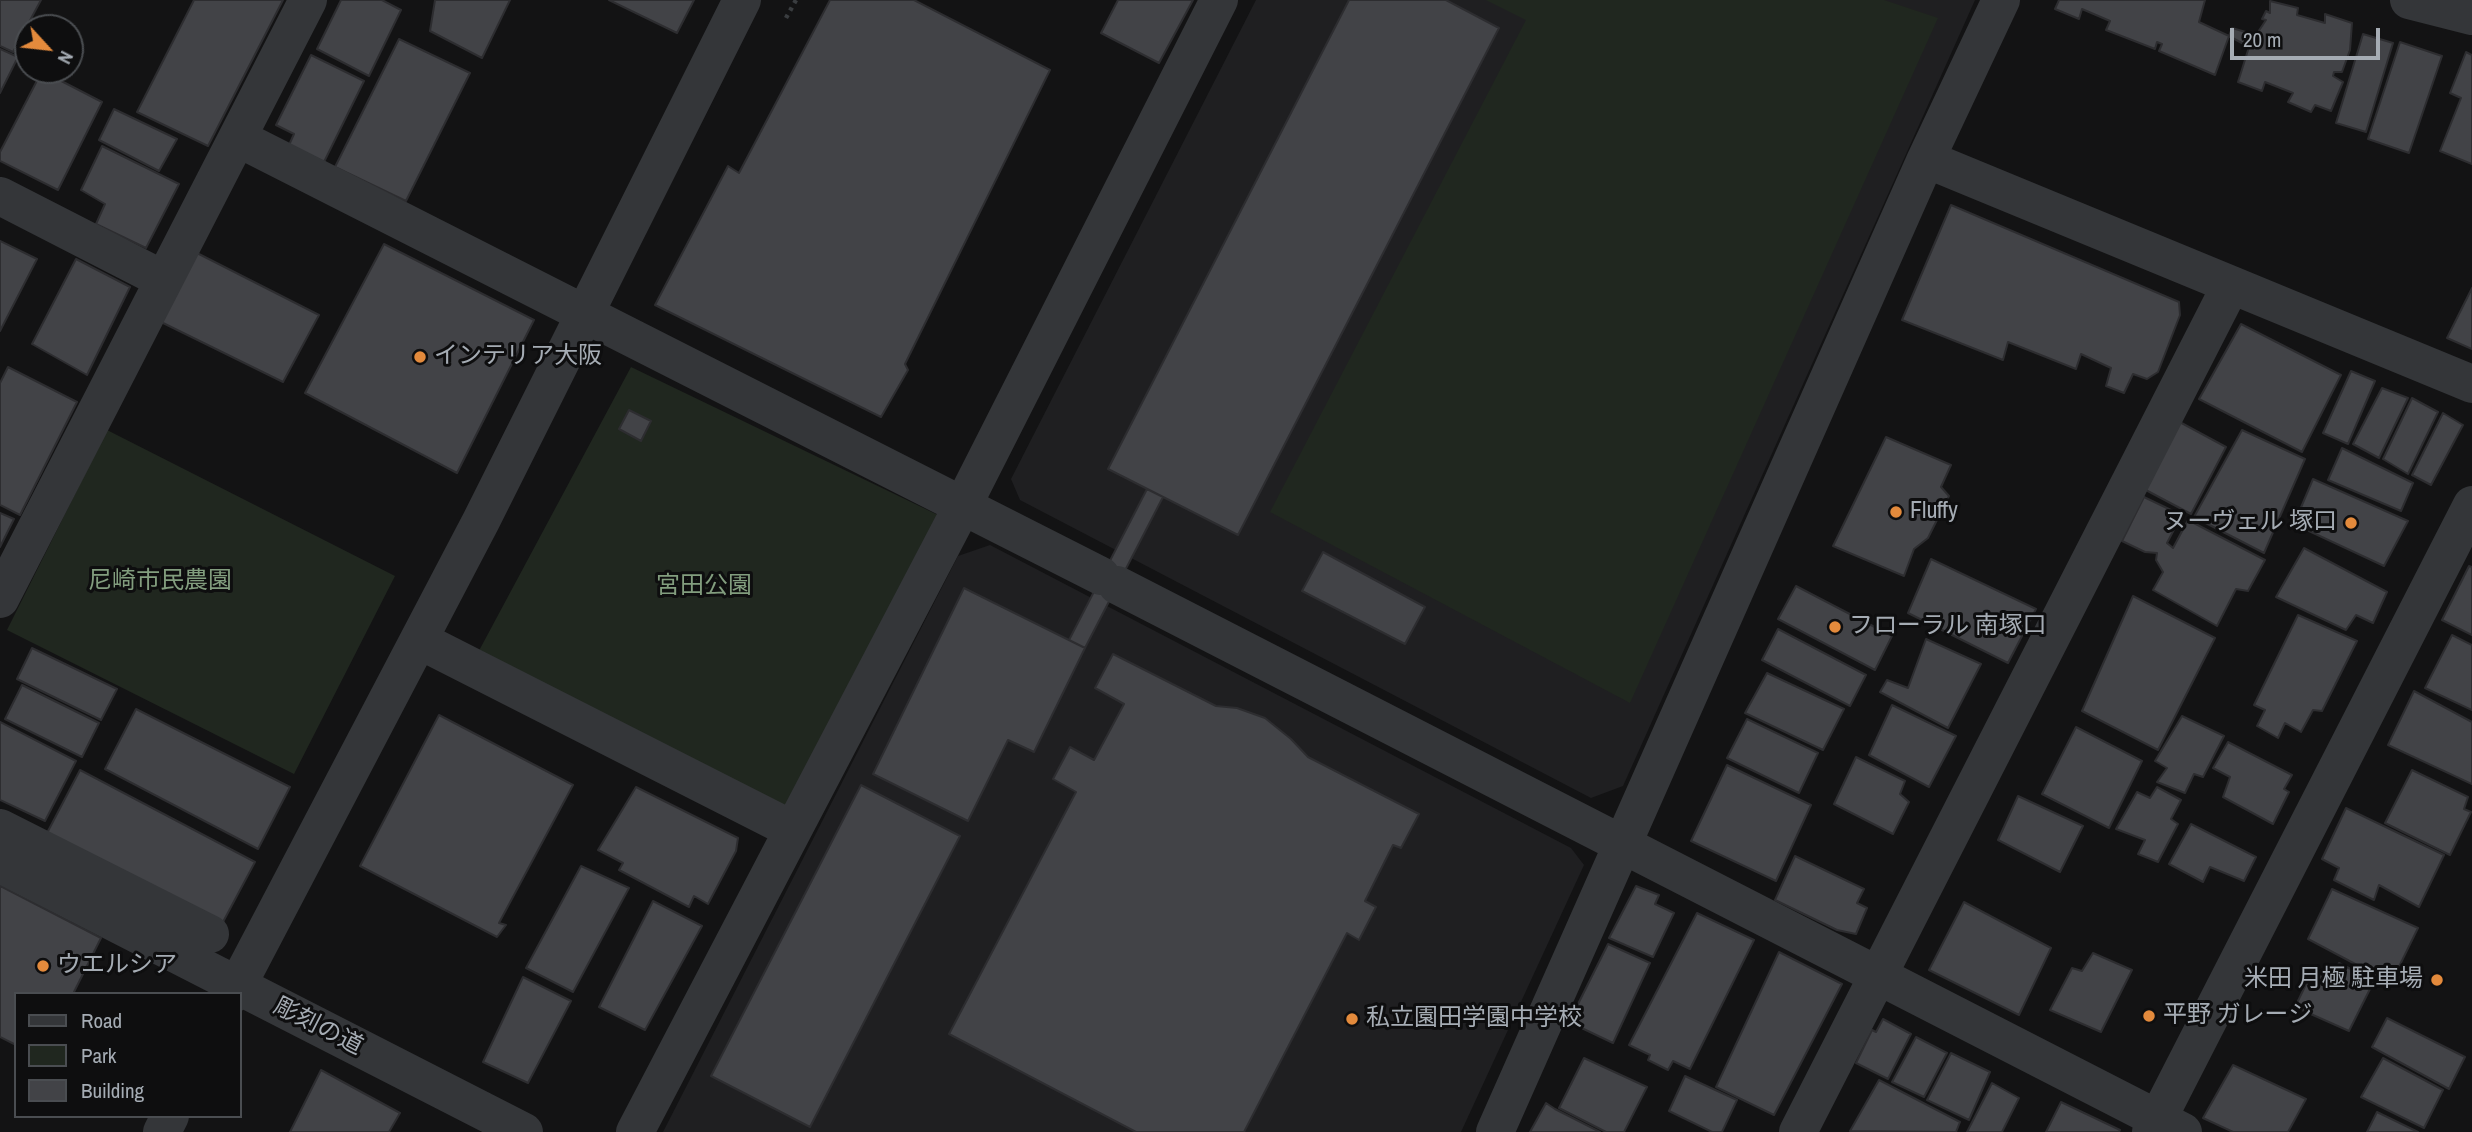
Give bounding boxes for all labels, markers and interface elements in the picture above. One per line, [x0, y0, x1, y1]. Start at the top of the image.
north arrow [14, 14, 84, 84]
scale bar [2234, 14, 2384, 58]
text: 20 m [2243, 25, 2281, 54]
text: N [52, 47, 80, 69]
place label: インテリア大阪 [434, 343, 602, 371]
marker: インテリア大阪 [412, 349, 428, 365]
place label: Fluffy [1910, 498, 1958, 526]
marker: Fluffy [1888, 504, 1904, 520]
place label: ヌーヴェル 塚口 [2164, 509, 2337, 537]
marker: ヌーヴェル 塚口 [2343, 515, 2359, 531]
park label: 尼崎市民農園 [88, 568, 232, 596]
park label: 宮田公園 [656, 573, 752, 601]
place label: フローラル 南塚口 [1849, 613, 2046, 641]
marker: フローラル 南塚口 [1827, 619, 1843, 635]
place label: ウエルシア [57, 952, 177, 980]
marker: ウエルシア [35, 958, 51, 974]
place label: 米田 月極 駐車場 [2244, 966, 2423, 994]
marker: 米田 月極 駐車場 [2429, 972, 2445, 988]
legend [14, 992, 242, 1118]
street label: 彫刻の道 [269, 992, 367, 1062]
place label: 平野 ガレージ [2163, 1002, 2312, 1030]
place label: 私立園田学園中学校 [1366, 1005, 1582, 1033]
text: Road [81, 1006, 122, 1035]
marker: 平野 ガレージ [2141, 1008, 2157, 1024]
marker: 私立園田学園中学校 [1344, 1011, 1360, 1027]
text: Park [81, 1041, 116, 1070]
text: Building [81, 1076, 144, 1105]

